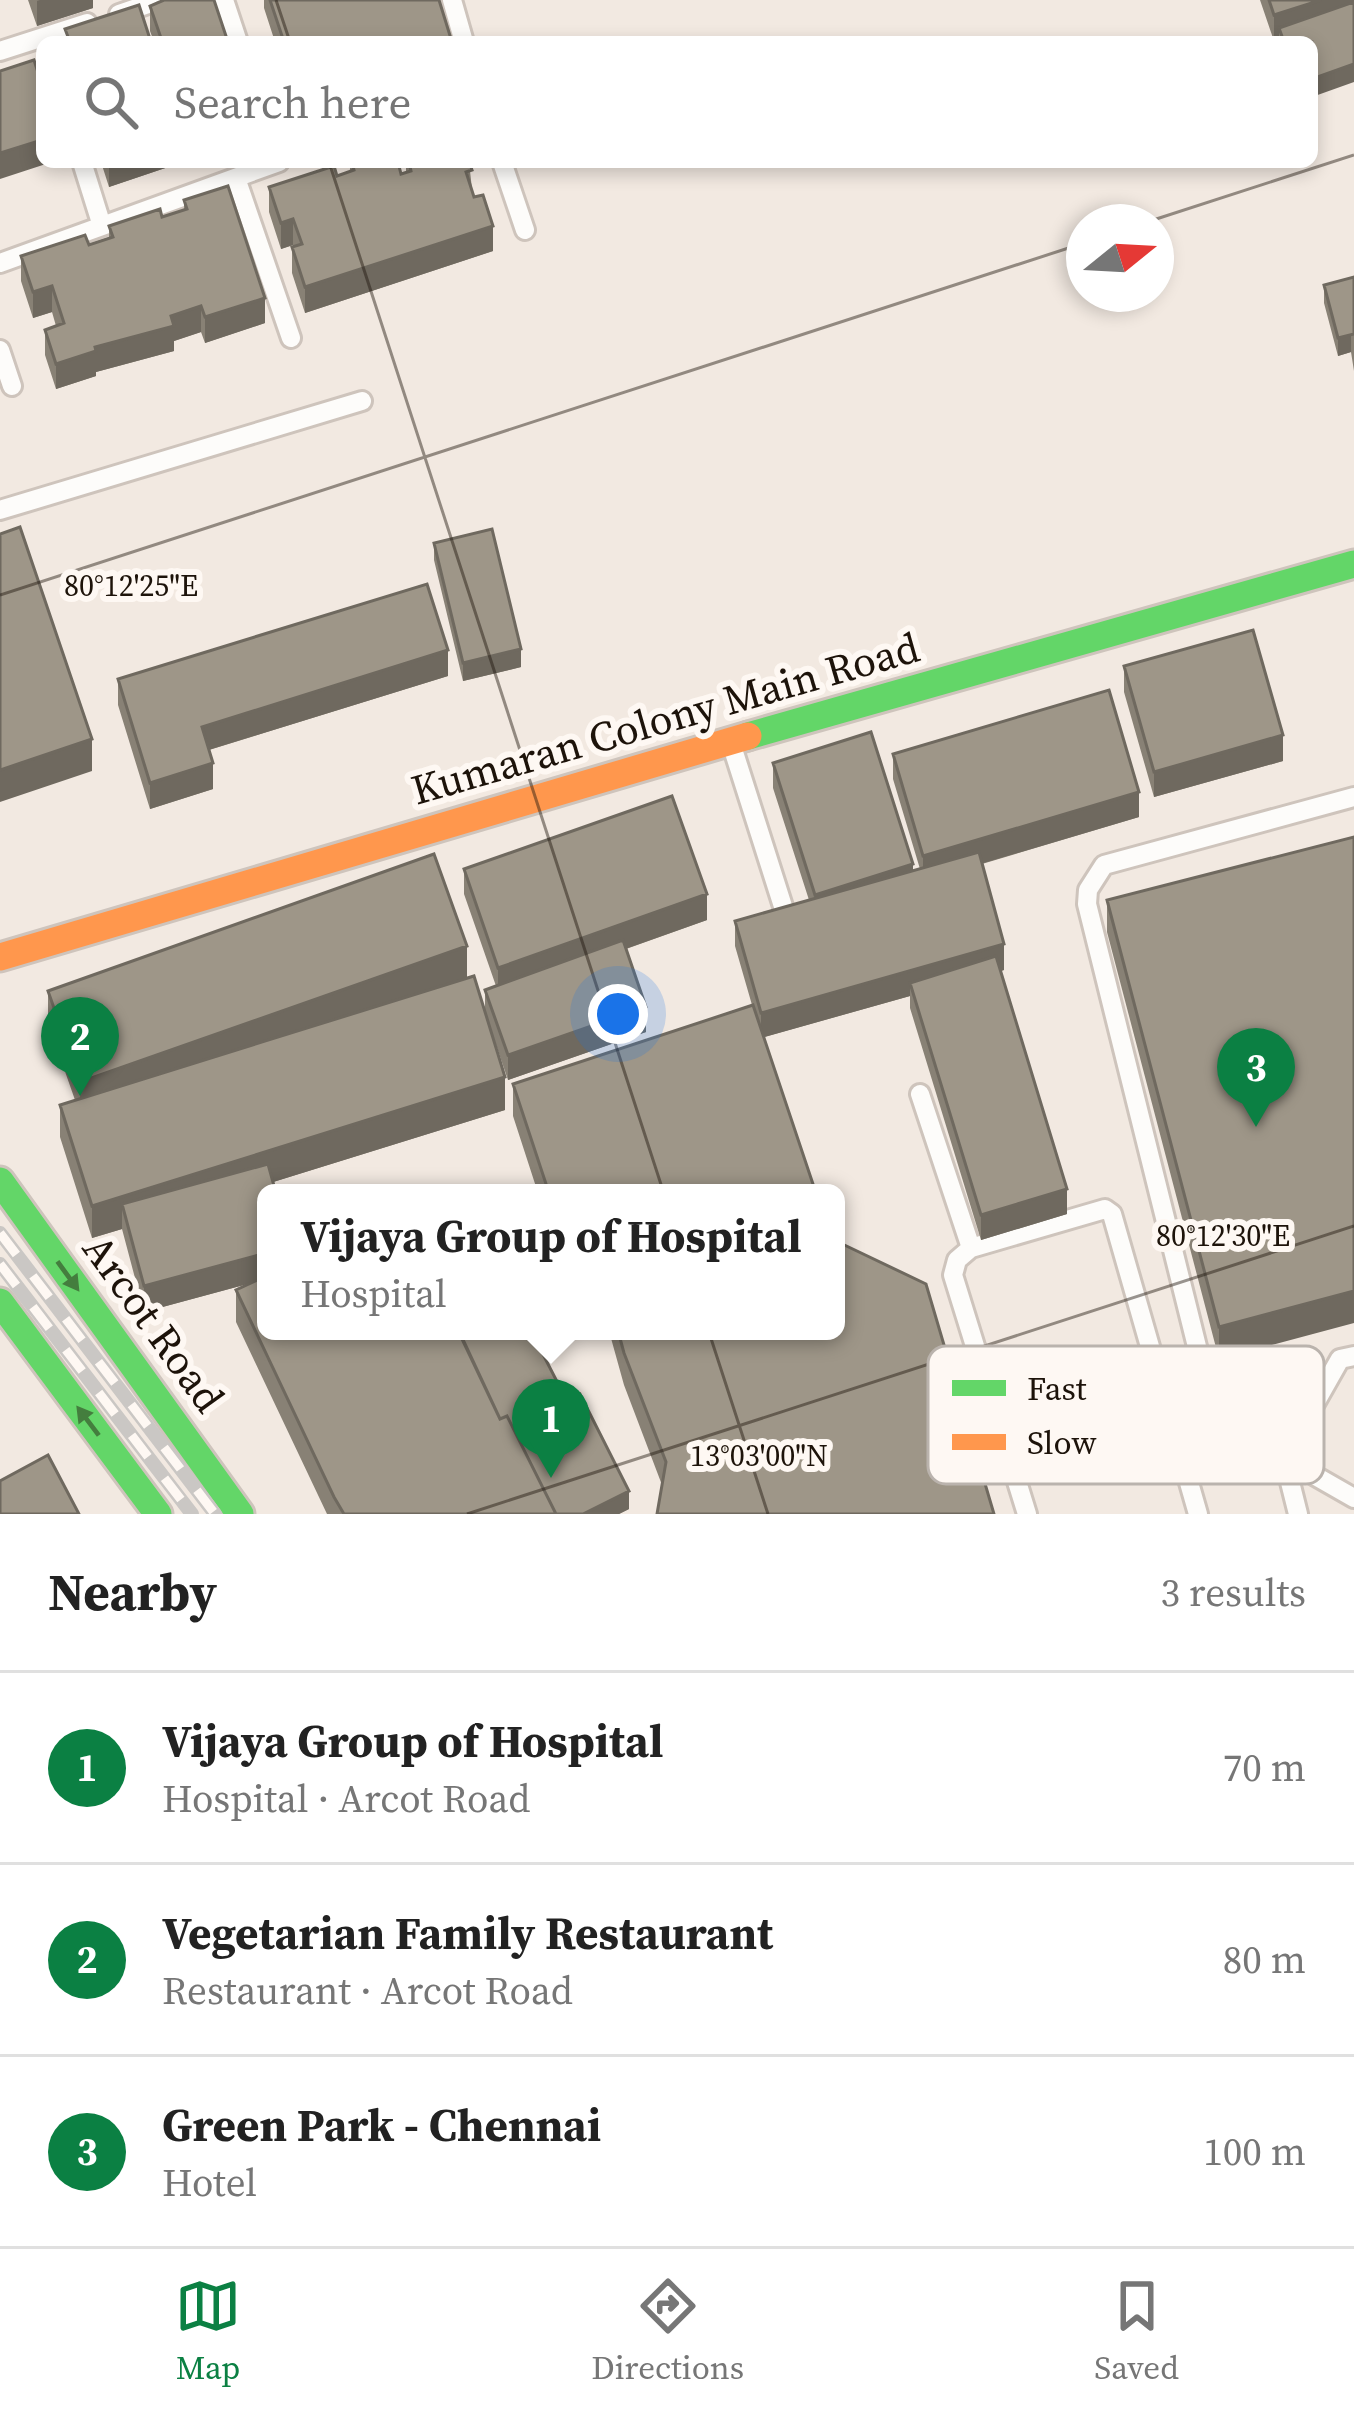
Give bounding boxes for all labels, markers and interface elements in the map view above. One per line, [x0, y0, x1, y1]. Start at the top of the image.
search box [36, 36, 1318, 168]
icon: search [78, 69, 144, 135]
text: Search here [174, 71, 411, 133]
north arrow [1066, 204, 1174, 312]
text: 80°12'25"E [64, 565, 198, 606]
street label: Kumaran Colony Main Road [404, 618, 926, 818]
your location [588, 984, 648, 1044]
pin: 2 [41, 997, 119, 1096]
pin: 3 [1217, 1028, 1295, 1127]
popup [257, 1184, 845, 1340]
text: Vijaya Group of Hospital [300, 1205, 802, 1267]
text: 80°12'30"E [1156, 1215, 1290, 1256]
street label: Arcot Road [70, 1222, 238, 1424]
one-way arrow [56, 1260, 80, 1292]
text: Hospital [300, 1267, 447, 1320]
legend [928, 1346, 1324, 1484]
text: Fast [1027, 1366, 1087, 1411]
pin: 1 [512, 1379, 590, 1478]
one-way arrow [76, 1405, 101, 1436]
text: Slow [1027, 1420, 1097, 1465]
text: 13°03'00"N [690, 1435, 828, 1476]
text: Nearby [48, 1557, 217, 1627]
text: 3 results [1161, 1566, 1306, 1619]
text: Vijaya Group of Hospital [162, 1710, 664, 1772]
text: 1 [76, 1741, 98, 1794]
text: 70 m [1223, 1741, 1306, 1794]
text: Hospital · Arcot Road [162, 1772, 530, 1825]
text: Vegetarian Family Restaurant [162, 1902, 773, 1964]
text: 2 [76, 1933, 98, 1986]
text: 80 m [1223, 1933, 1306, 1986]
text: Restaurant · Arcot Road [162, 1964, 573, 2017]
text: Green Park - Chennai [162, 2094, 601, 2156]
text: 3 [76, 2125, 98, 2178]
text: 100 m [1203, 2125, 1306, 2178]
text: Hotel [162, 2156, 257, 2209]
tab: Map [175, 2273, 241, 2390]
tab: Directions [591, 2273, 744, 2390]
tab: Saved [1094, 2273, 1179, 2390]

